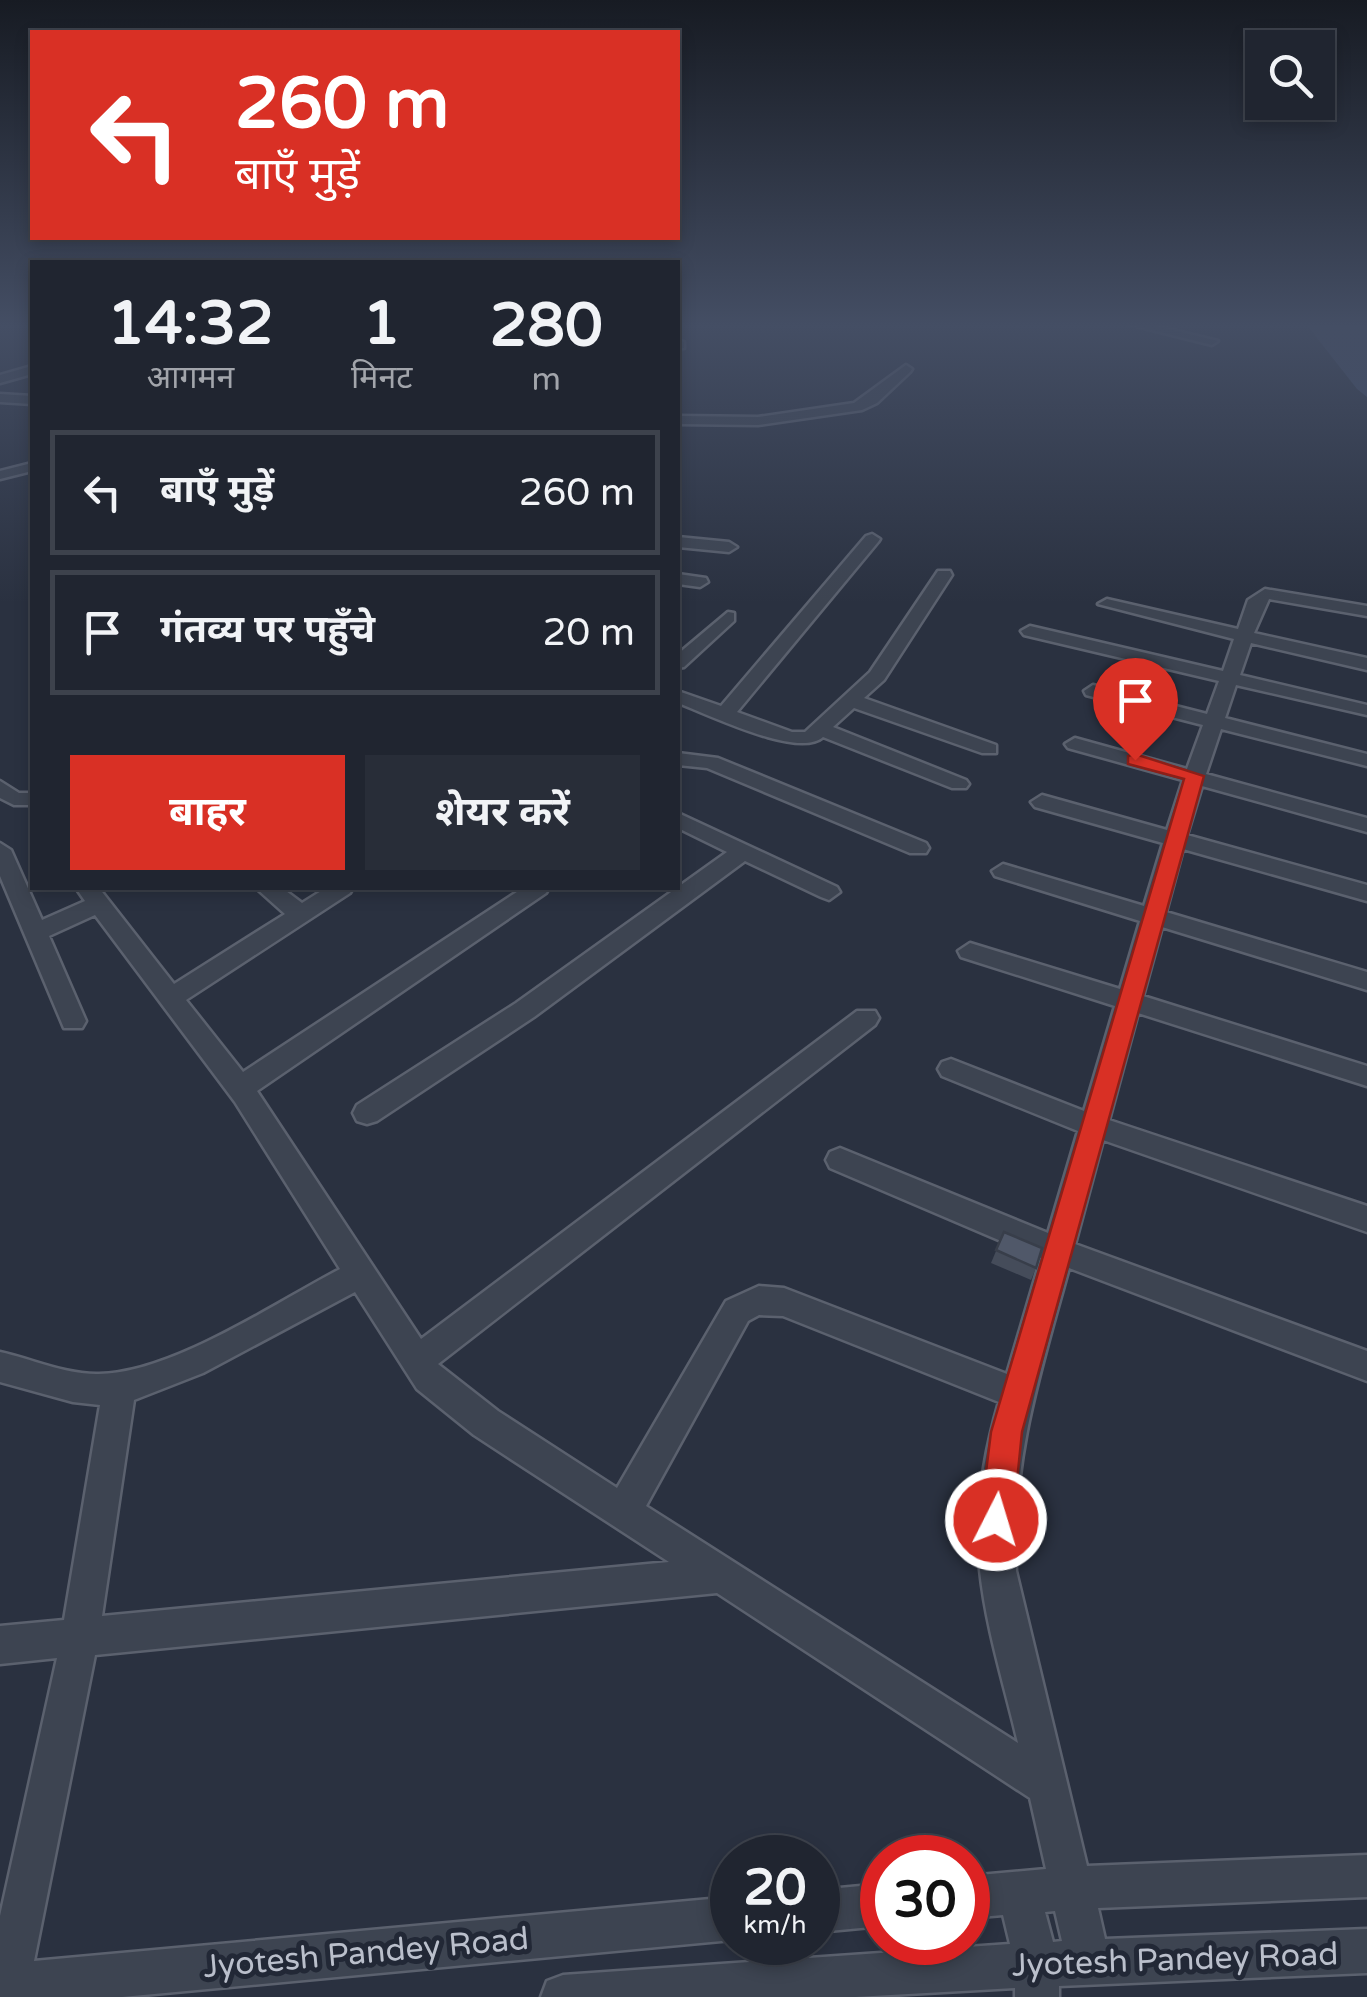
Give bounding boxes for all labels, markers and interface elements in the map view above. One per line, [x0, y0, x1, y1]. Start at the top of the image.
map controls [1245, 30, 1335, 120]
button: search [1245, 30, 1335, 120]
text: 260 m [235, 63, 449, 147]
icon: left [70, 70, 200, 200]
text: बाएँ मुड़ें [235, 148, 360, 202]
text: 14:32 [107, 288, 274, 360]
text: 1 [363, 288, 400, 360]
text: 280 [490, 290, 603, 362]
text: आगमन [147, 359, 234, 397]
text: मिनट [351, 359, 412, 397]
text: m [531, 361, 561, 399]
icon: left [75, 465, 130, 520]
text: बाएँ मुड़ें [160, 467, 274, 513]
text: 260 m [519, 470, 635, 516]
icon: arrive [75, 605, 130, 660]
text: गंतव्य पर पहुँचे [160, 607, 375, 653]
text: 20 m [543, 610, 635, 656]
pin [1093, 658, 1178, 761]
icon: arrive [1108, 673, 1163, 728]
button: बाहर [70, 755, 345, 870]
button: शेयर करें [365, 755, 640, 870]
position arrow [944, 1468, 1048, 1572]
speed limit sign: 30 [860, 1835, 990, 1965]
text: 20 [744, 1858, 806, 1918]
text: km/h [744, 1910, 806, 1940]
street label: Jyotesh Pandey Road [202, 1920, 530, 1986]
street label: Jyotesh Pandey Road [1011, 1935, 1339, 1985]

